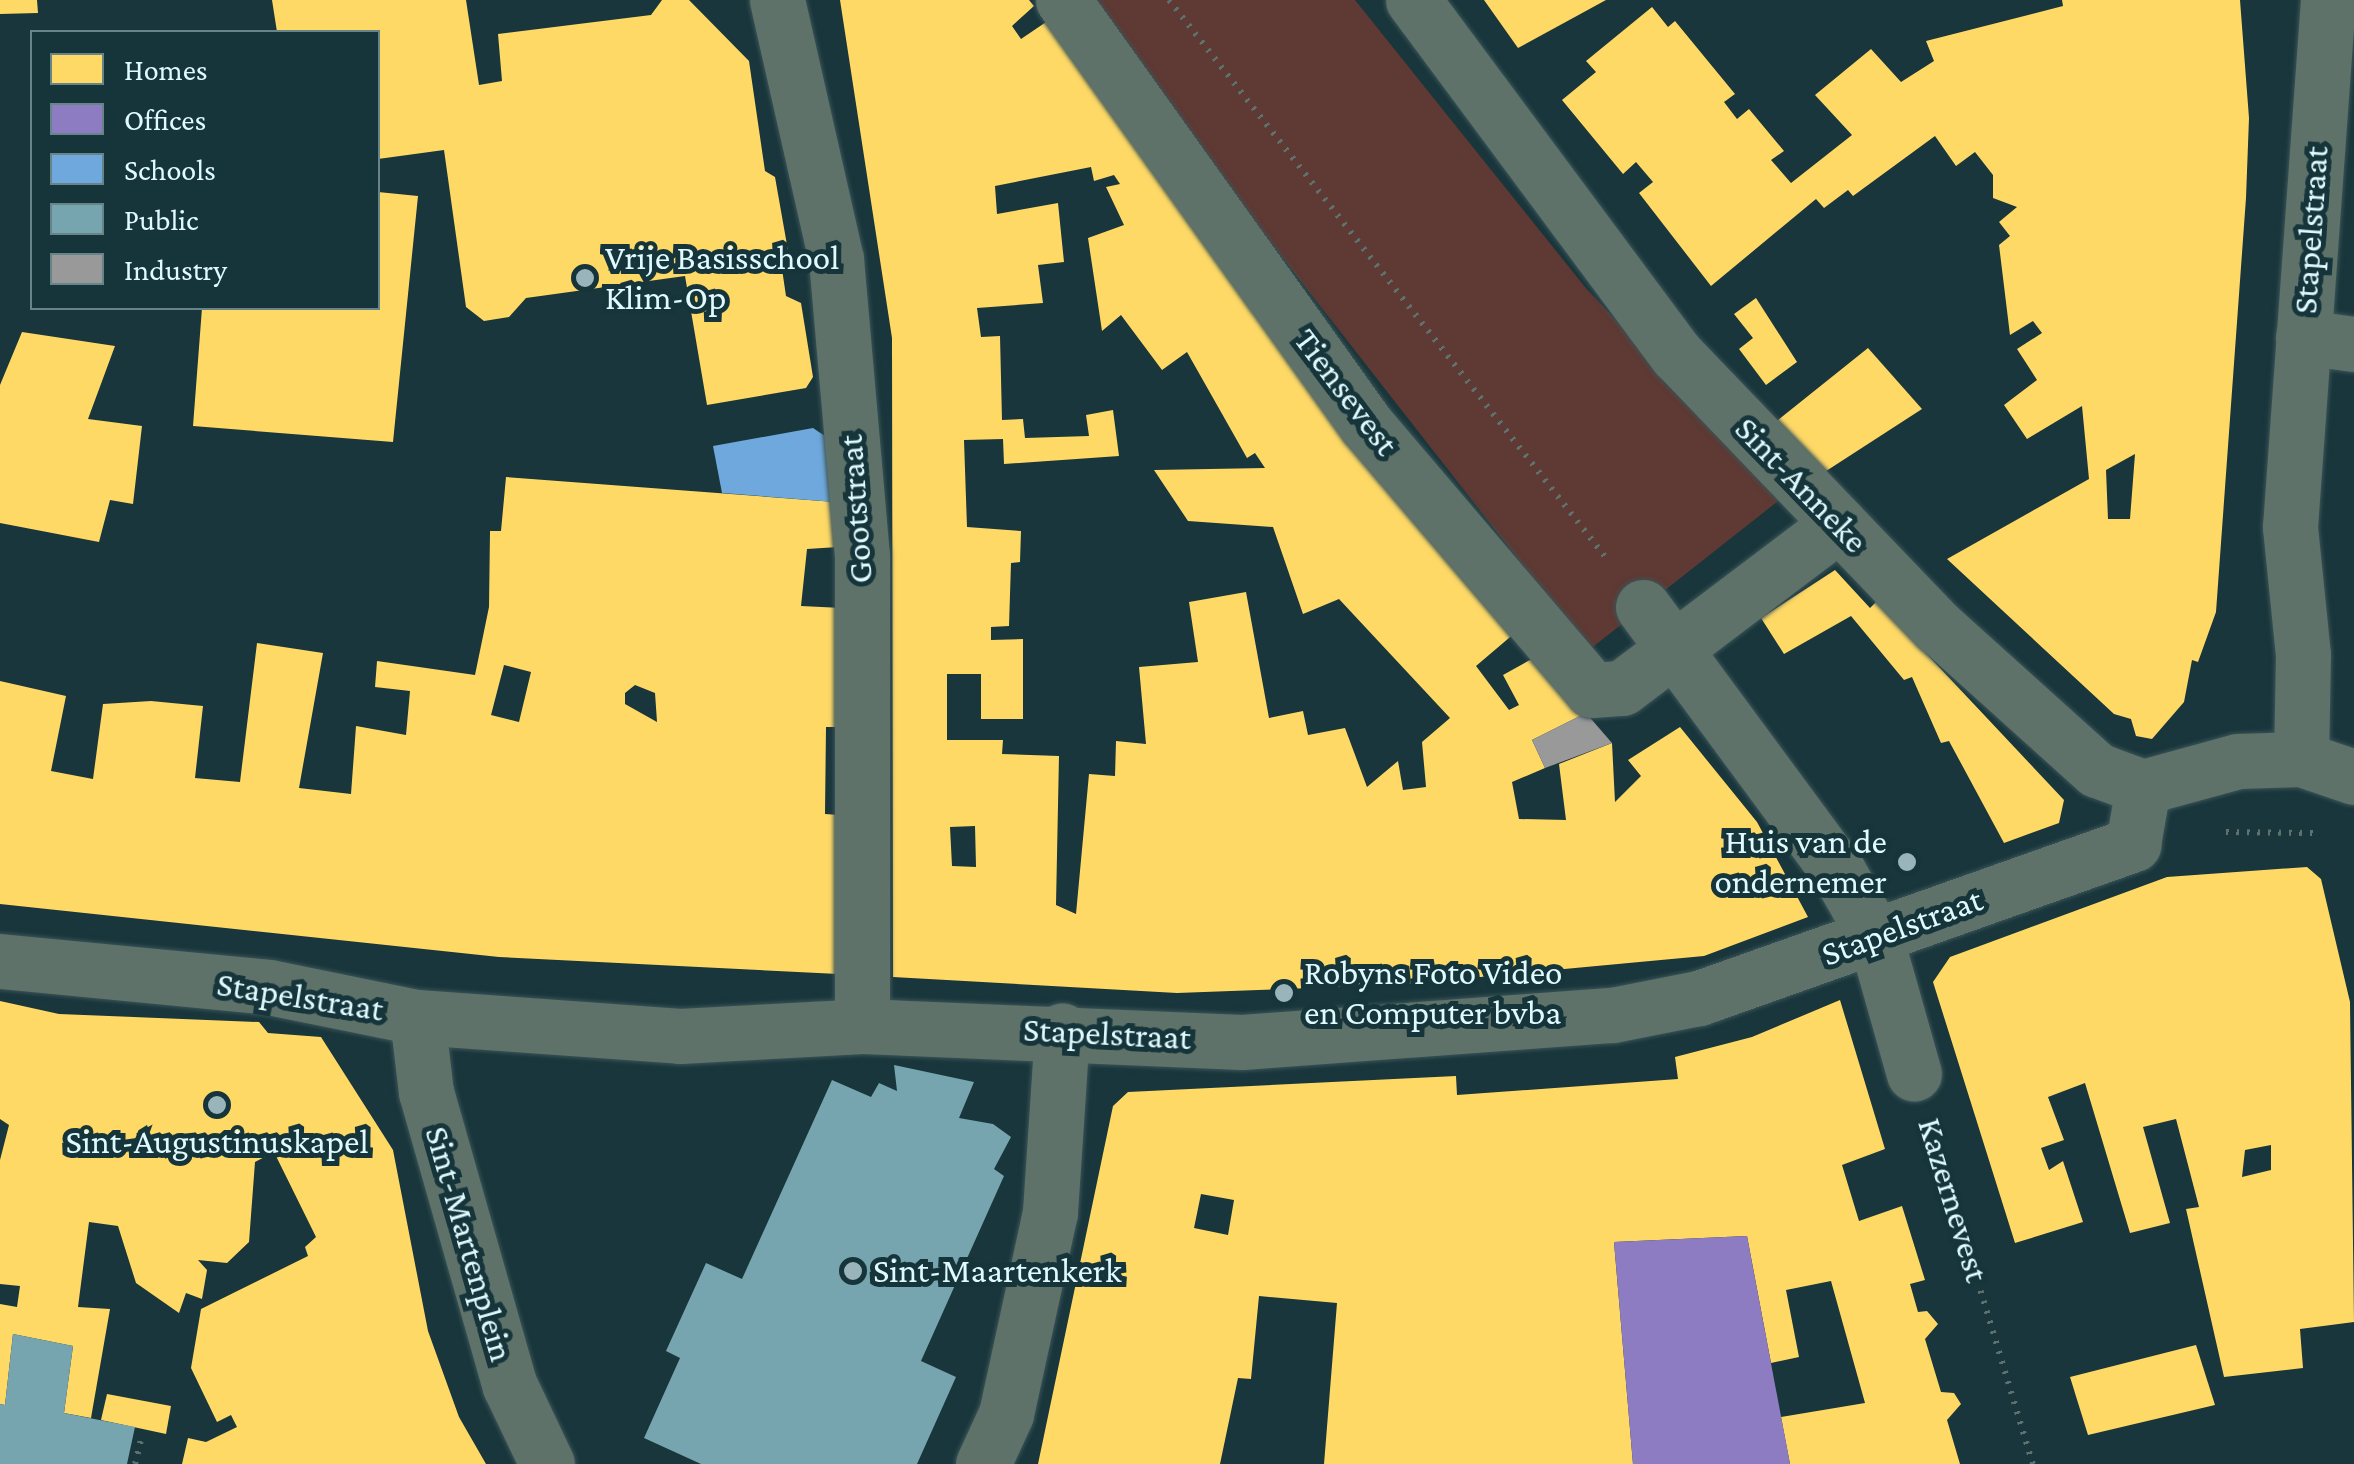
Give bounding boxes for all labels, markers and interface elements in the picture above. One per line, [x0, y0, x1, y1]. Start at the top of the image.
legend [30, 30, 380, 310]
text: Homes [124, 53, 208, 86]
text: Offices [124, 103, 206, 136]
street label: Stapelstraat [2284, 145, 2338, 315]
text: Schools [124, 153, 216, 186]
text: Public [124, 203, 199, 236]
place label: Vrije Basisschool Klim-Op [605, 237, 839, 319]
text: Industry [124, 253, 227, 286]
marker: Vrije Basisschool Klim-Op [574, 267, 596, 289]
street label: Tiensevest [1285, 320, 1407, 464]
street label: Sint-Anneke [1726, 408, 1876, 562]
street label: Gootstraat [830, 433, 882, 585]
place label: Huis van de ondernemer [1714, 821, 1887, 903]
marker: Huis van de ondernemer [1896, 851, 1918, 873]
street label: Stapelstraat [1816, 879, 1988, 975]
place label: Robyns Foto Video en Computer bvba [1304, 952, 1562, 1034]
street label: Stapelstraat [214, 963, 386, 1031]
marker: Robyns Foto Video en Computer bvba [1273, 982, 1295, 1004]
street label: Stapelstraat [1022, 1009, 1192, 1059]
marker: Sint-Augustinuskapel [206, 1094, 228, 1116]
street label: Kazernevest [1908, 1113, 1998, 1287]
place label: Sint-Augustinuskapel [65, 1121, 369, 1163]
street label: Sint-Martenplein [415, 1122, 523, 1366]
place label: Sint-Maartenkerk [873, 1250, 1122, 1292]
marker: Sint-Maartenkerk [842, 1260, 864, 1282]

